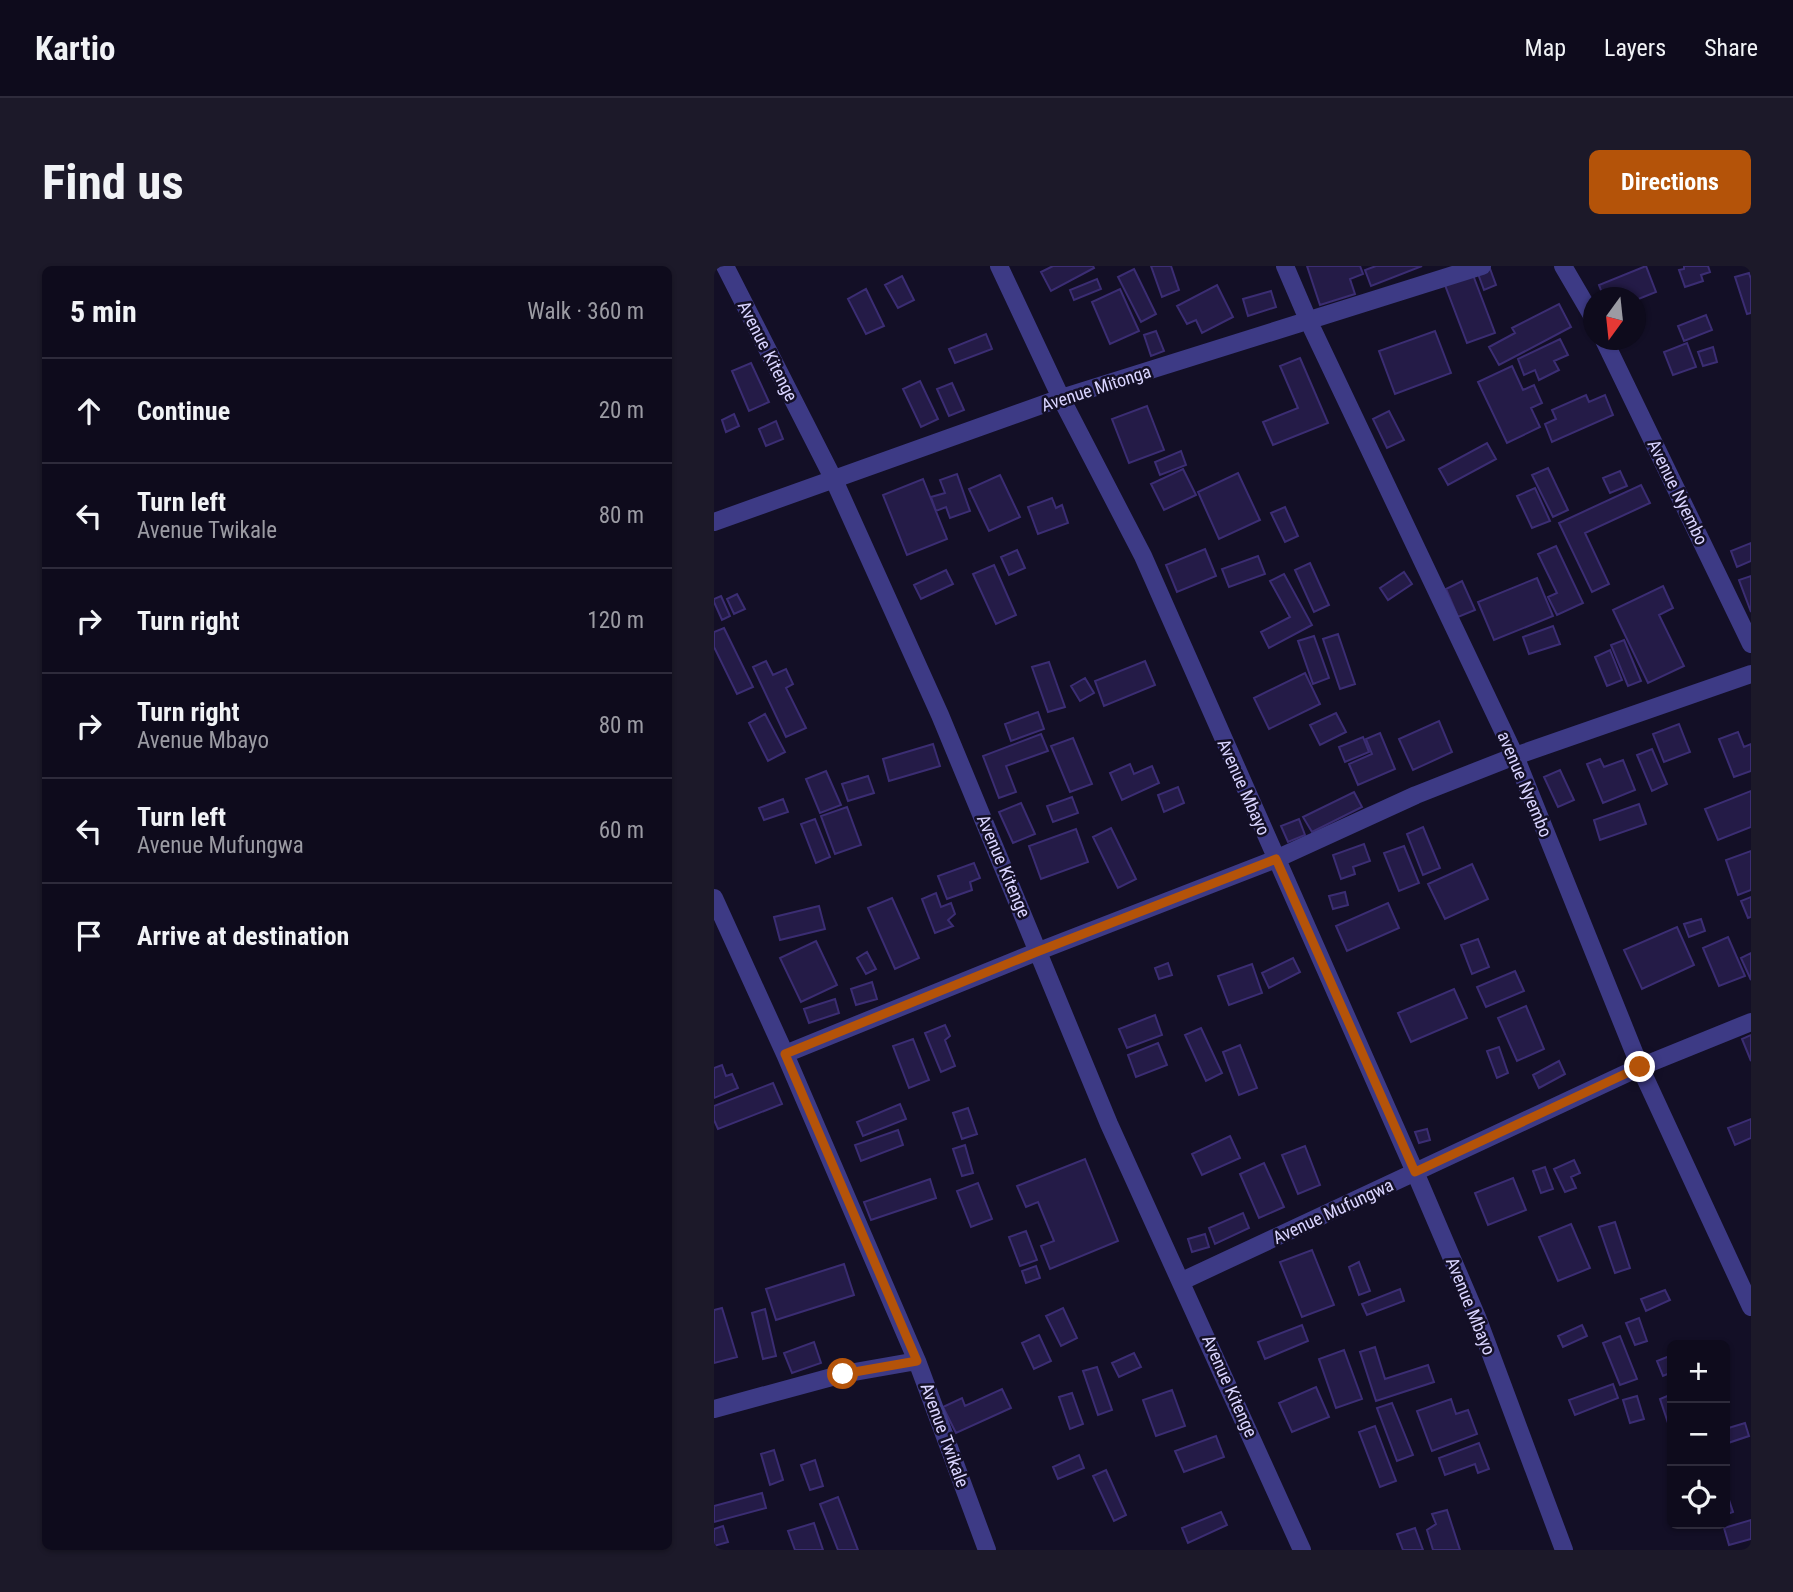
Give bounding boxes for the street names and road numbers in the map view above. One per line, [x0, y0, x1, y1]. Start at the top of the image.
street label: Avenue Kitenge [734, 297, 802, 405]
street label: Avenue Mitonga [1039, 360, 1153, 416]
street label: Avenue Nyembo [1643, 436, 1713, 548]
street label: avenue Nyembo [1493, 728, 1557, 840]
street label: Avenue Mbayo [1213, 736, 1275, 838]
street label: Avenue Kitenge [973, 811, 1035, 921]
street label: Avenue Mufungwa [1269, 1174, 1397, 1248]
street label: Avenue Mbayo [1442, 1254, 1500, 1358]
street label: Avenue Kitenge [1198, 1332, 1262, 1440]
street label: Avenue Twikale [916, 1380, 974, 1490]

